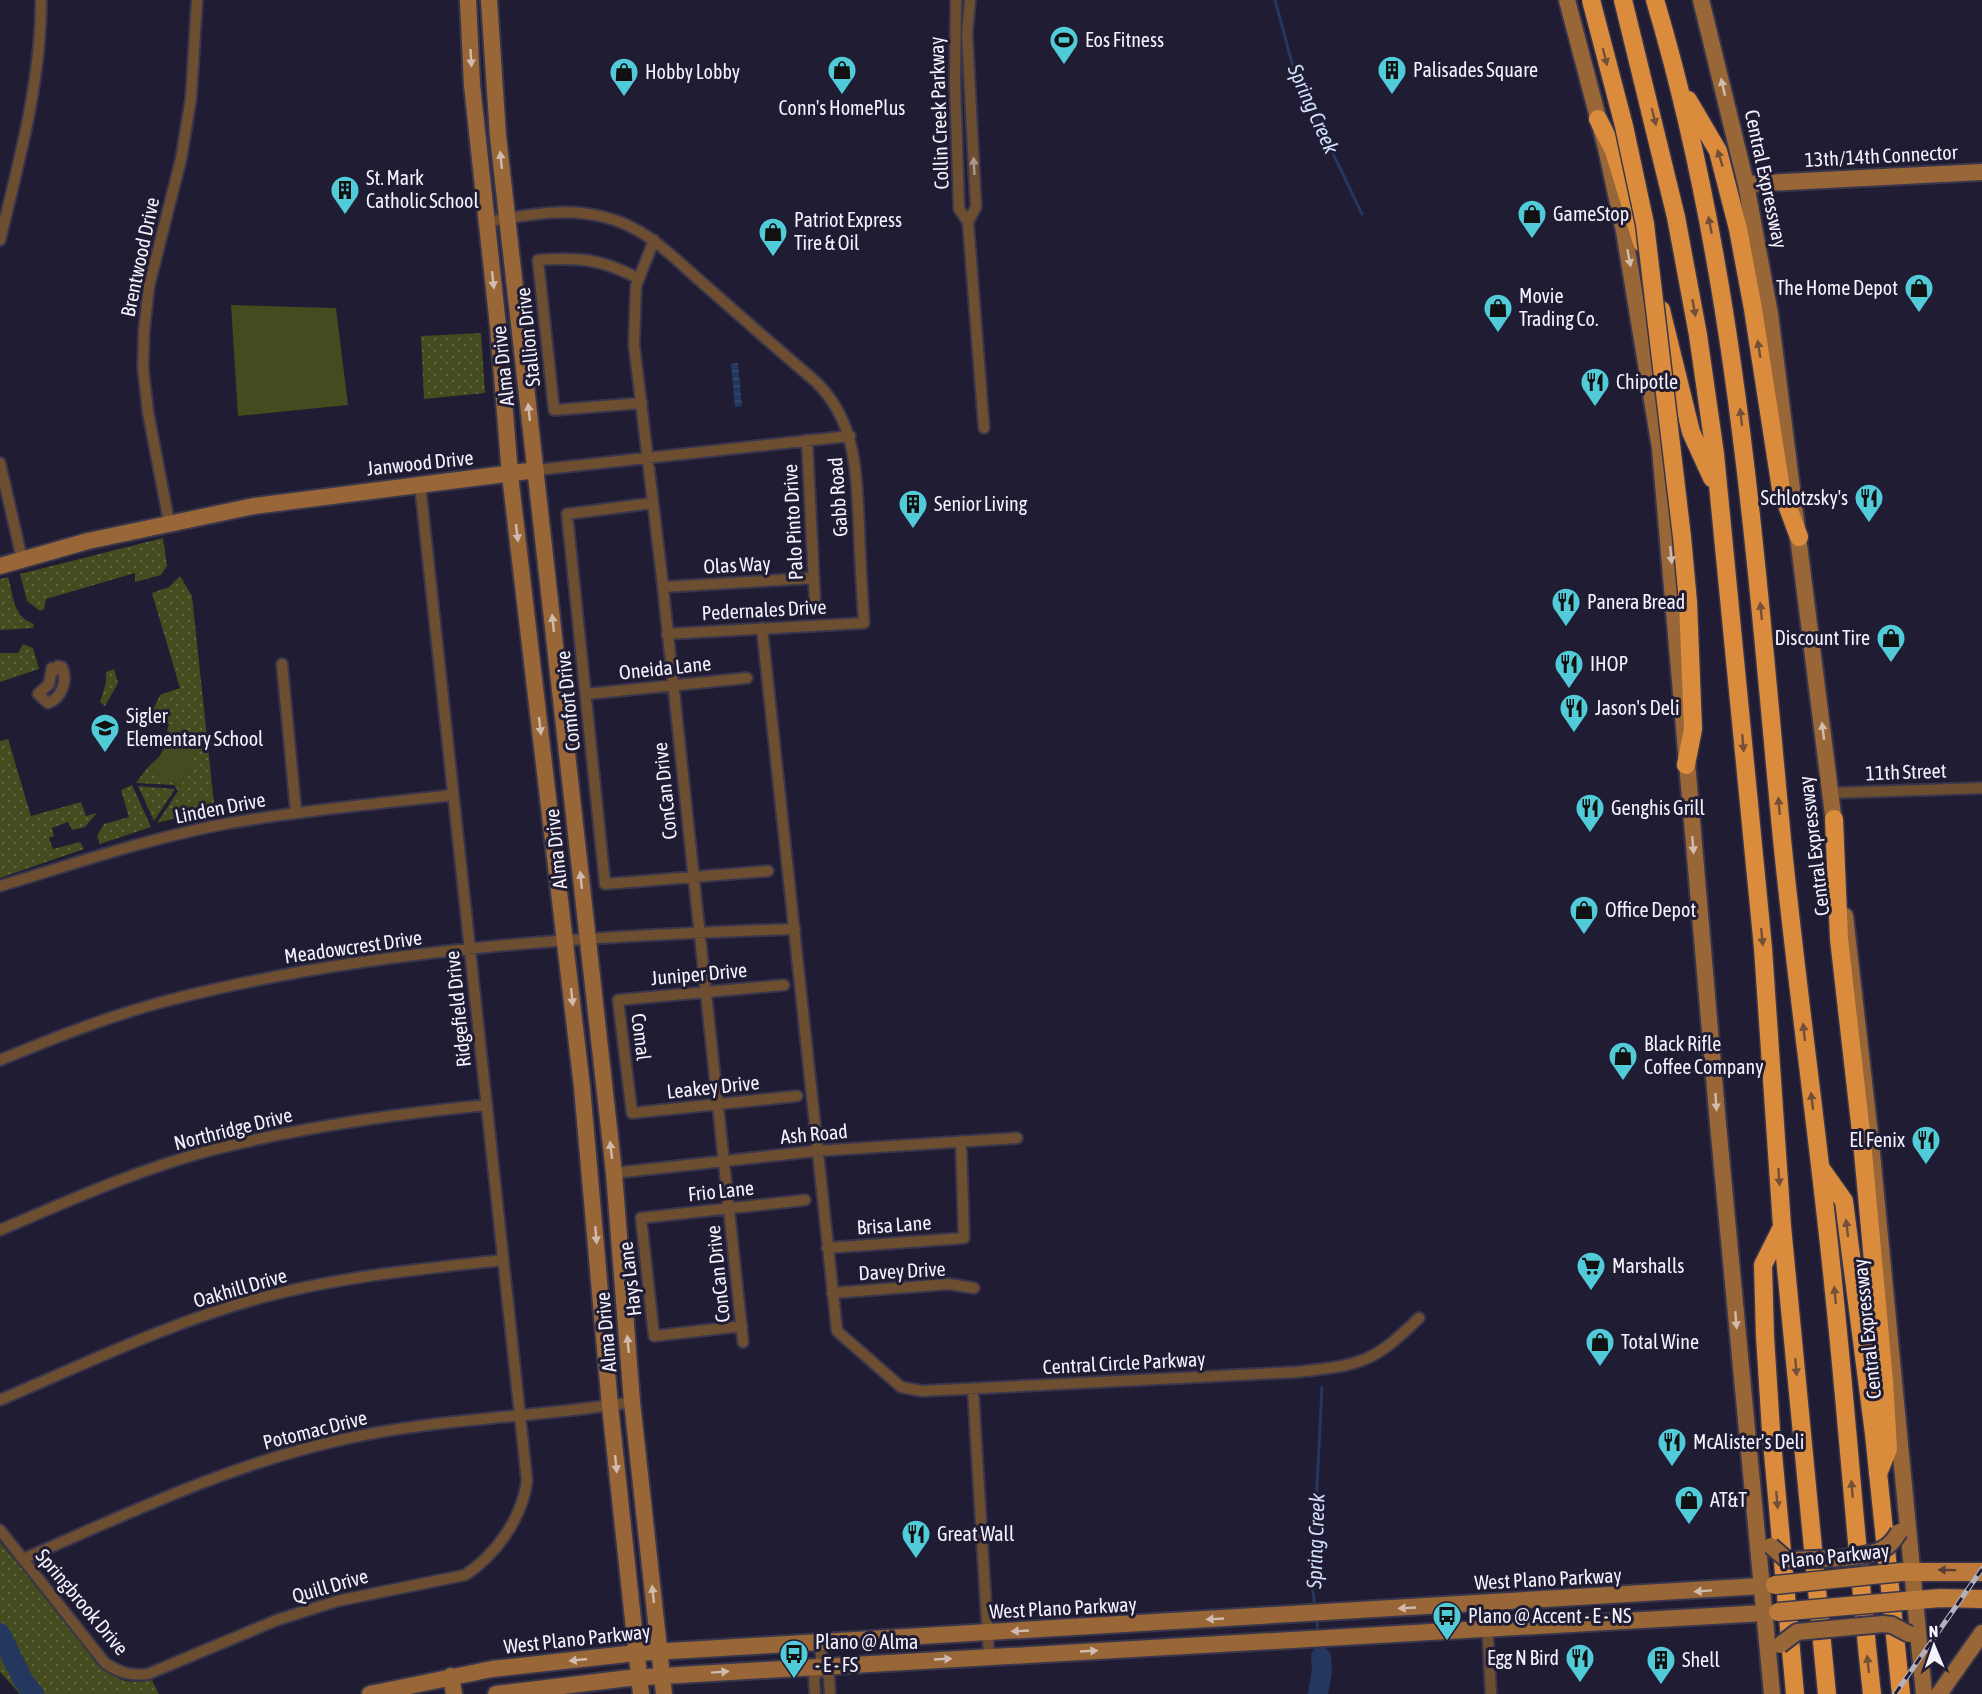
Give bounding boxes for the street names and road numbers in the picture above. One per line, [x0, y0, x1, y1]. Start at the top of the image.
street label: Collin Creek Parkway [924, 36, 953, 190]
street label: Central Expressway [1741, 108, 1792, 250]
street label: 13th/14th Connector [1804, 140, 1959, 171]
street label: Brentwood Drive [116, 195, 163, 319]
street label: Stallion Drive [511, 286, 544, 388]
street label: Alma Drive [487, 325, 518, 407]
street label: Janwood Drive [366, 445, 474, 480]
street label: Gabb Road [823, 456, 852, 538]
street label: Palo Pinto Drive [778, 463, 807, 581]
street label: Olas Way [703, 551, 771, 578]
street label: Pedernales Drive [701, 595, 827, 624]
street label: Comfort Drive [551, 650, 584, 752]
street label: Oneida Lane [618, 651, 712, 684]
street label: ConCan Drive [648, 741, 681, 841]
street label: 11th Street [1865, 759, 1947, 784]
street label: Central Expressway [1794, 775, 1834, 917]
street label: Linden Drive [173, 787, 267, 828]
street label: Alma Drive [540, 808, 571, 890]
street label: Meadowcrest Drive [283, 925, 423, 968]
street label: Ridgefield Drive [440, 950, 475, 1068]
street label: Juniper Drive [650, 958, 748, 989]
street label: Comal [627, 1012, 656, 1063]
street label: Leakey Drive [665, 1070, 760, 1103]
street label: Northridge Drive [171, 1103, 294, 1154]
street label: Ash Road [779, 1119, 849, 1148]
street label: Frio Lane [687, 1176, 755, 1205]
street label: Brisa Lane [856, 1210, 932, 1239]
street label: ConCan Drive [701, 1224, 734, 1324]
street label: Hays Lane [614, 1241, 645, 1318]
street label: Davey Drive [858, 1257, 946, 1284]
street label: Central Expressway [1848, 1258, 1885, 1400]
street label: Oakhill Drive [190, 1263, 289, 1312]
street label: Alma Drive [591, 1291, 620, 1373]
street label: Central Circle Parkway [1042, 1347, 1206, 1378]
street label: Potomac Drive [260, 1405, 369, 1454]
street label: Plano Parkway [1780, 1538, 1890, 1573]
street label: Springbrook Drive [31, 1544, 133, 1659]
street label: West Plano Parkway [1474, 1563, 1622, 1594]
street label: Quill Drive [289, 1564, 371, 1607]
street label: West Plano Parkway [989, 1592, 1137, 1623]
street label: West Plano Parkway [502, 1619, 651, 1658]

